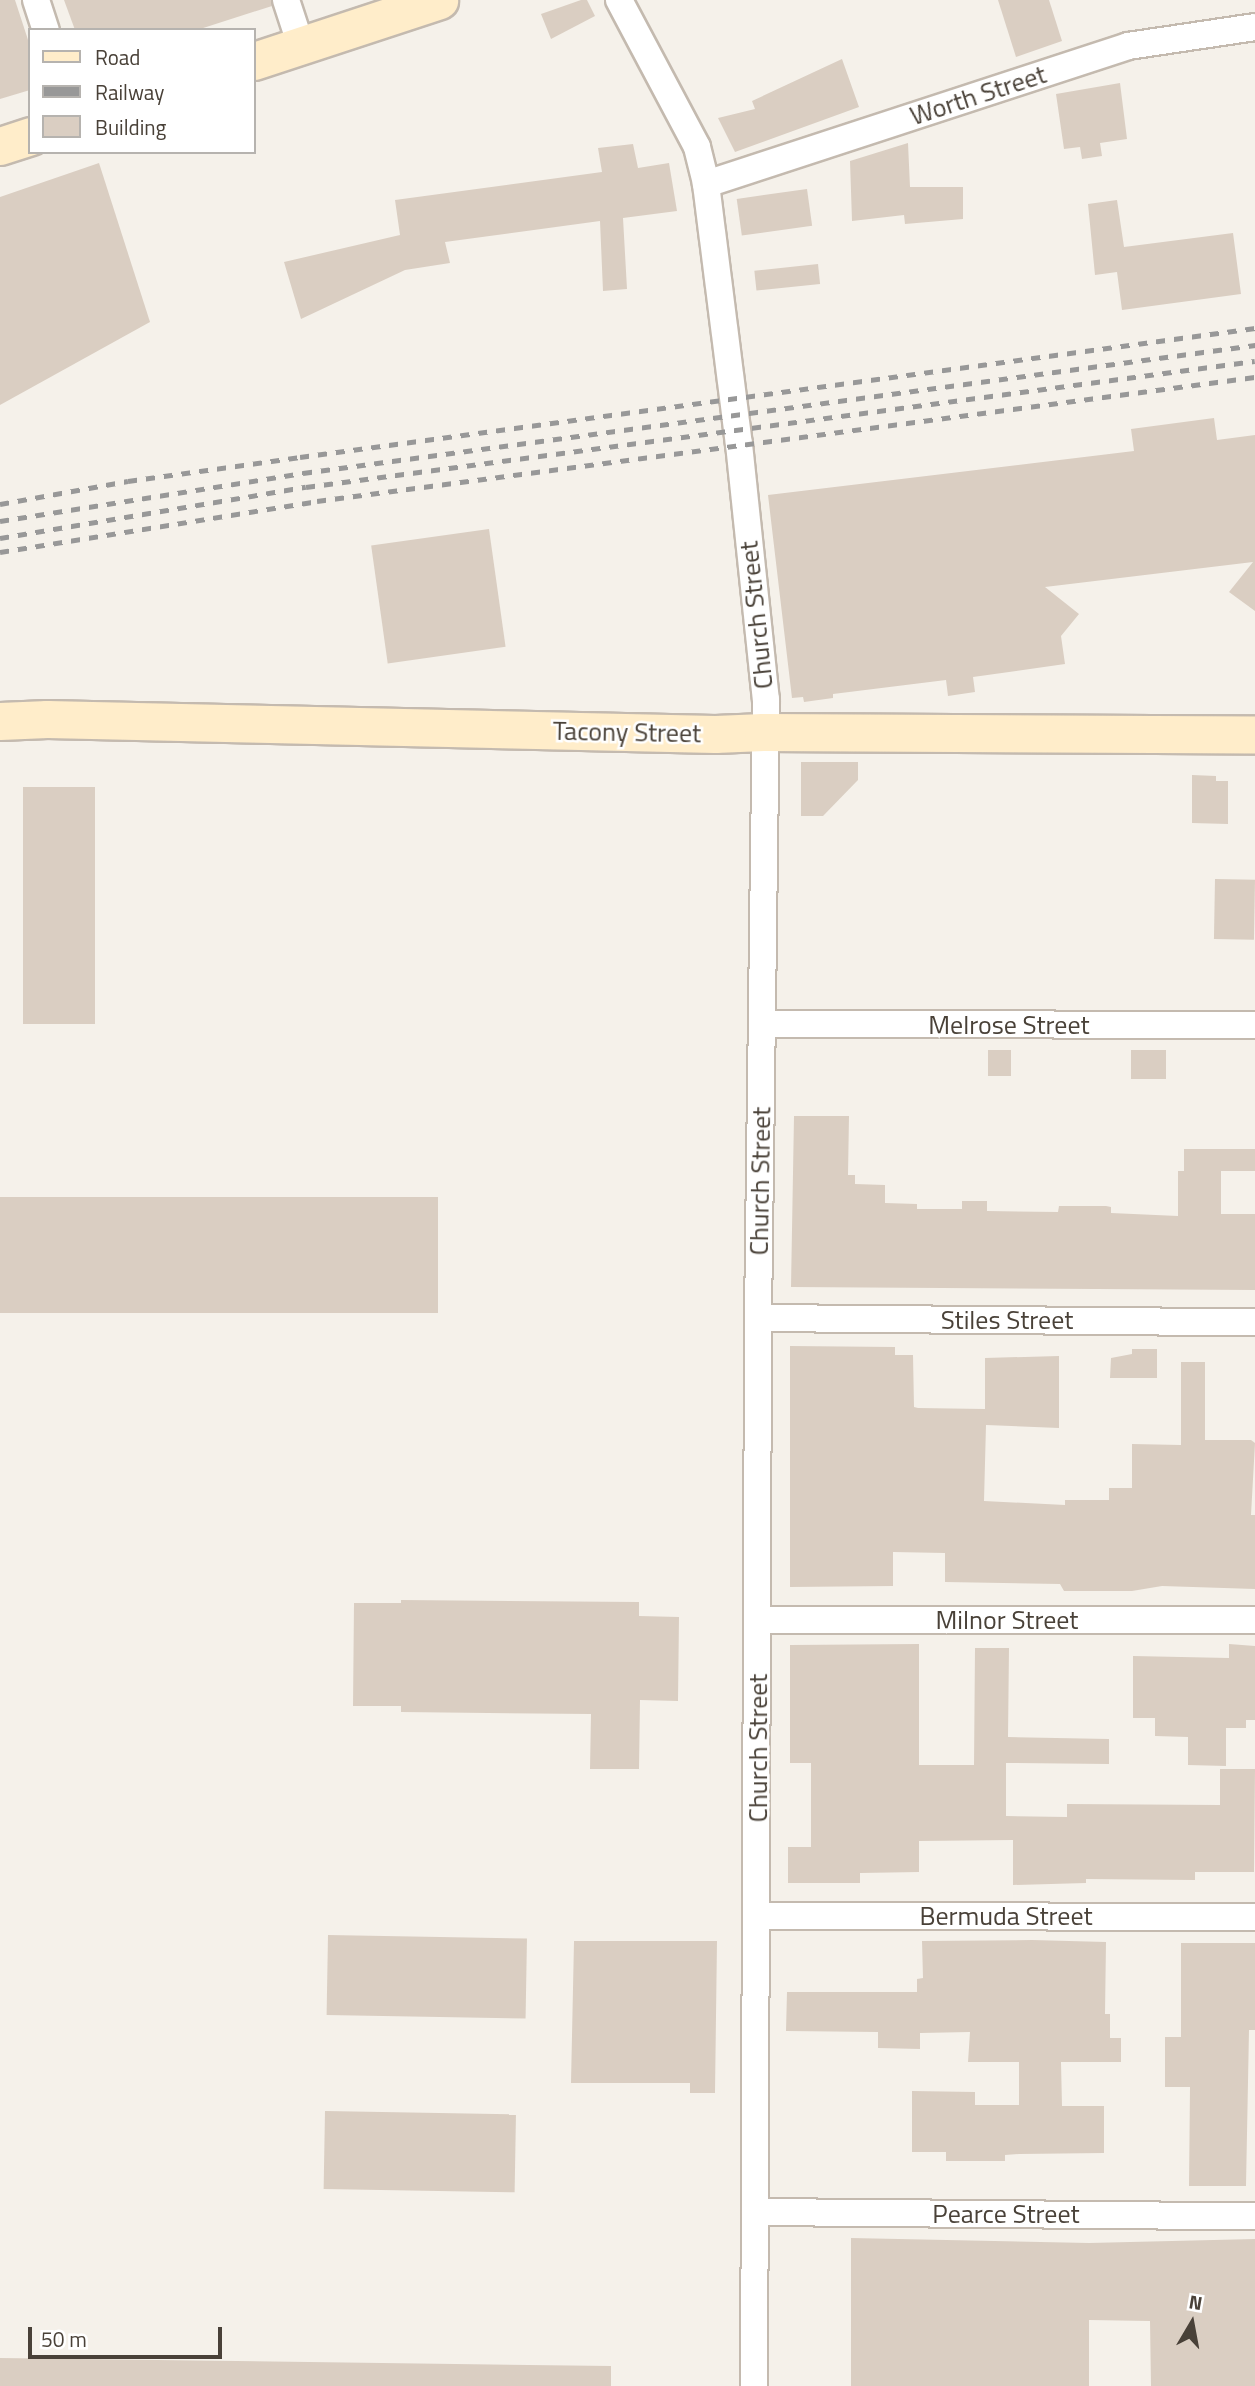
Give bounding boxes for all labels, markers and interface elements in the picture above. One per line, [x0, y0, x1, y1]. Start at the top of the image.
legend [28, 28, 256, 154]
text: Road [95, 41, 140, 73]
street label: Worth Street [906, 58, 1050, 132]
text: Railway [95, 76, 164, 108]
text: Building [95, 111, 166, 143]
street label: Church Street [733, 539, 779, 691]
street label: Tacony Street [553, 715, 701, 749]
street label: Melrose Street [928, 1009, 1090, 1041]
street label: Church Street [743, 1106, 777, 1256]
street label: Stiles Street [941, 1304, 1073, 1336]
street label: Milnor Street [936, 1604, 1078, 1636]
street label: Church Street [742, 1674, 774, 1822]
street label: Bermuda Street [919, 1900, 1093, 1932]
street label: Pearce Street [932, 2198, 1080, 2230]
text: N [1187, 2286, 1205, 2317]
north arrow [1157, 2288, 1227, 2358]
scale bar [32, 2312, 226, 2356]
text: 50 m [41, 2323, 87, 2355]

